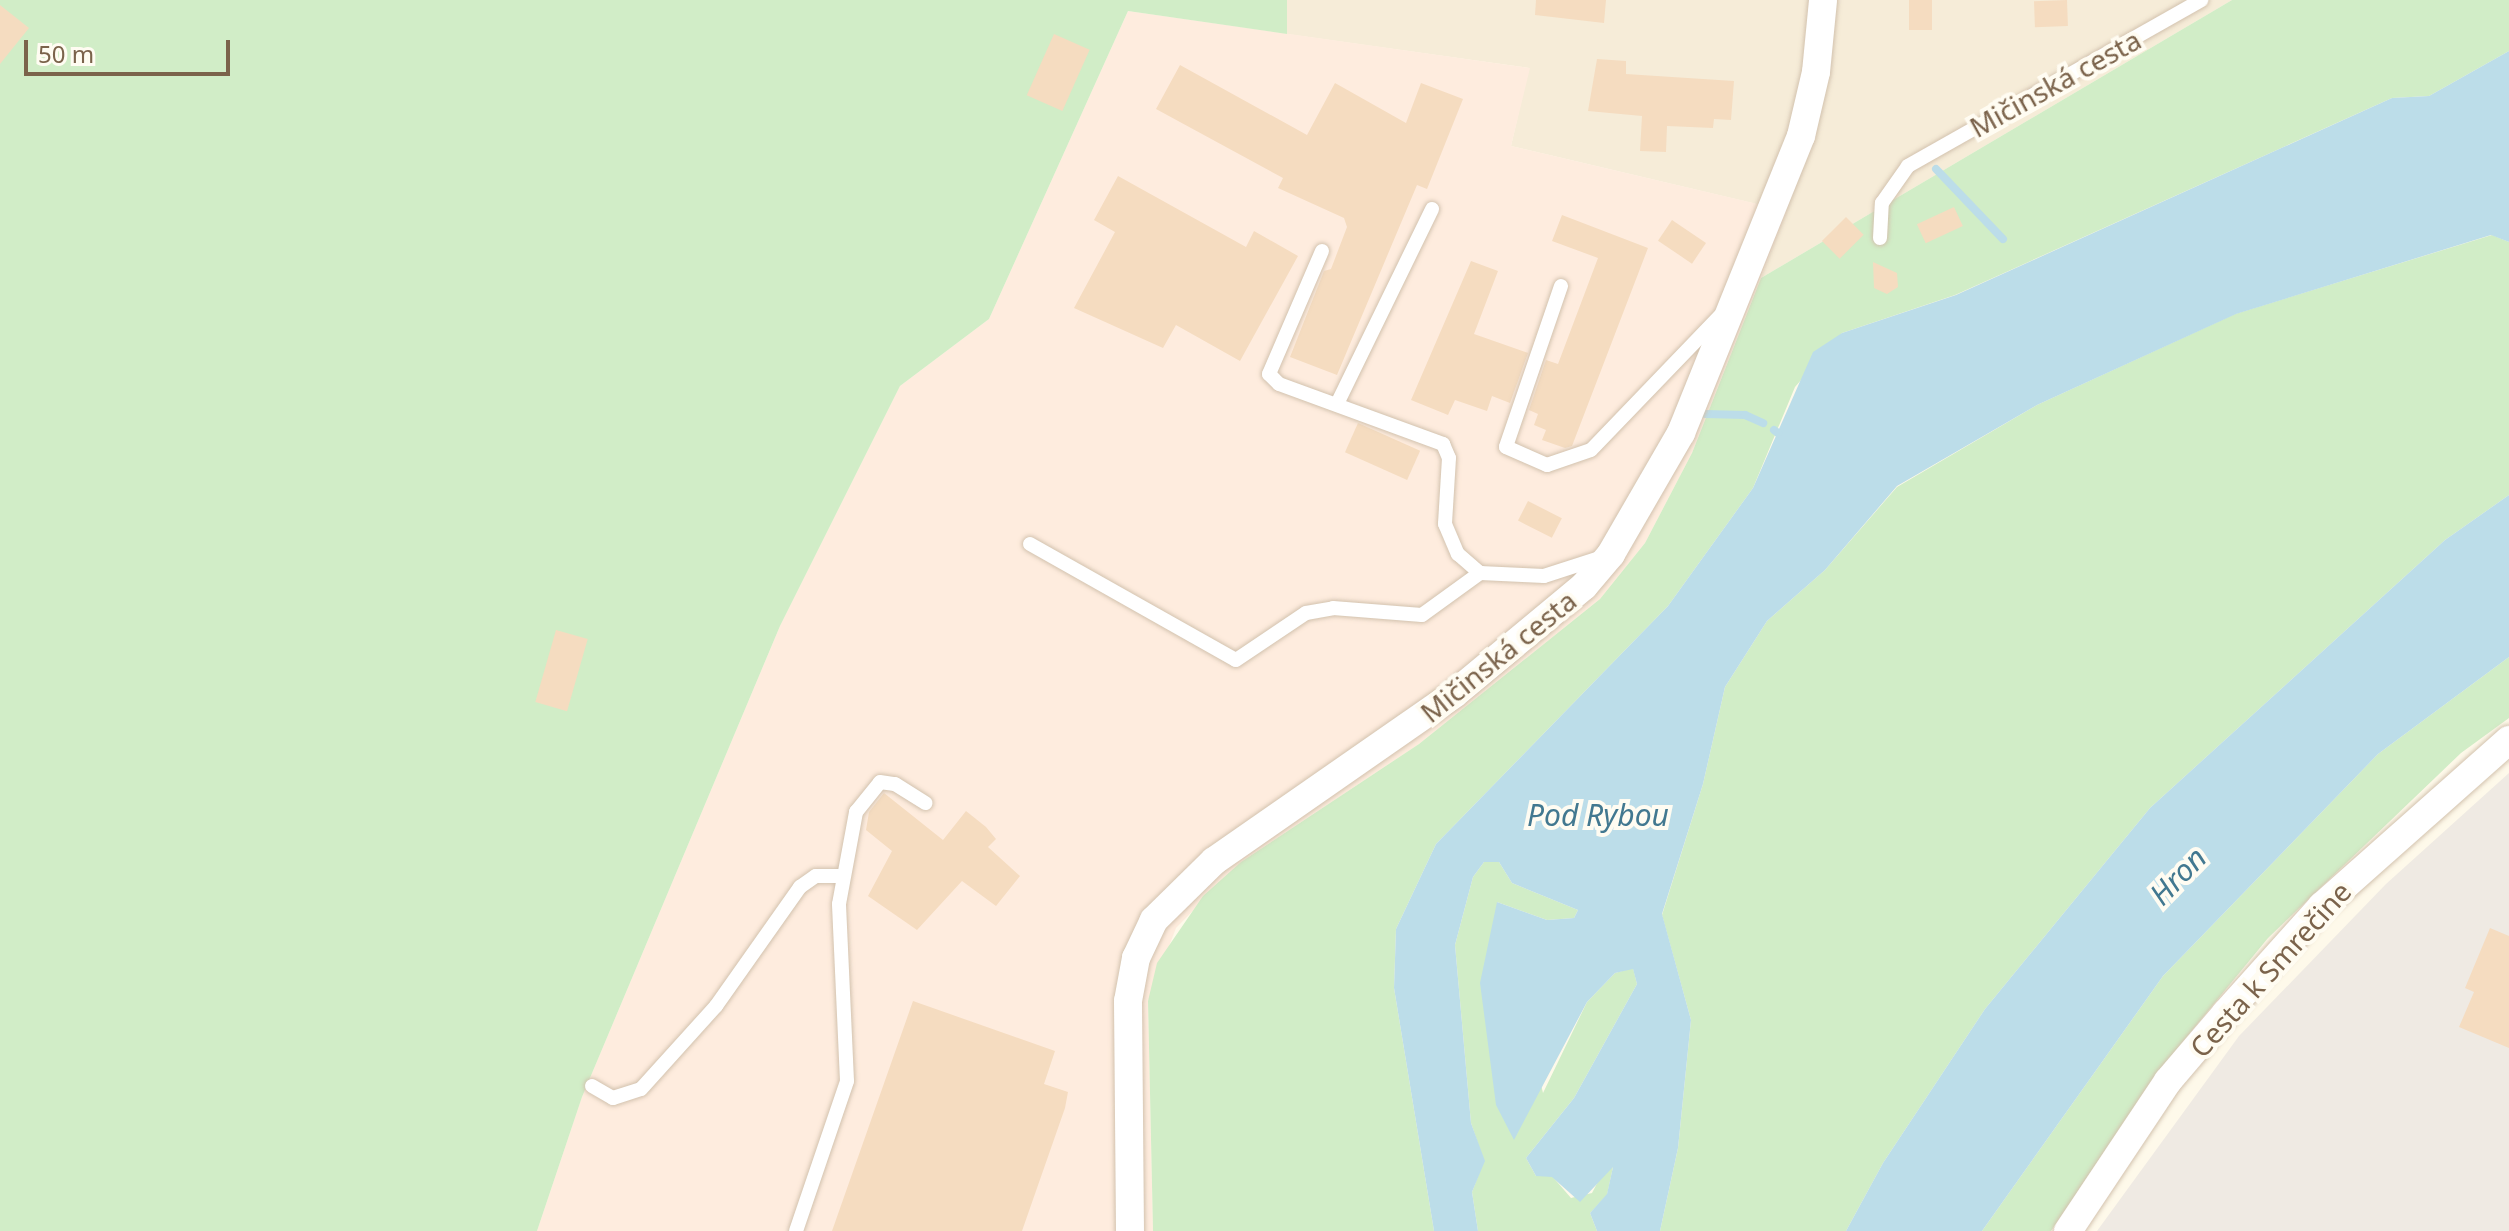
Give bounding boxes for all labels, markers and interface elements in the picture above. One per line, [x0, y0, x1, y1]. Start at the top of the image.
street label: Mičinská cesta [1964, 22, 2146, 144]
scale bar [28, 24, 234, 74]
text: 50 m [38, 37, 94, 70]
street label: Mičinská cesta [1413, 583, 1583, 729]
water label: Pod Rybou [1527, 797, 1669, 833]
water label: Hron [2142, 840, 2214, 912]
street label: Cesta k Smrečine [2182, 874, 2358, 1064]

